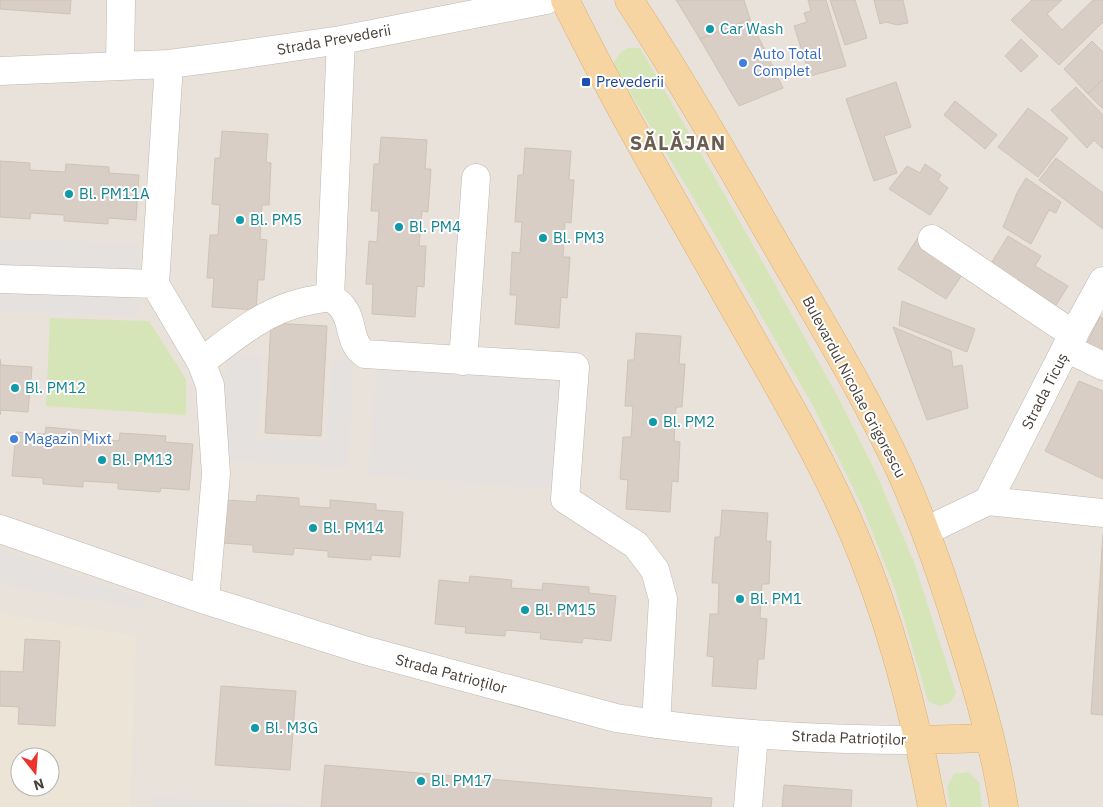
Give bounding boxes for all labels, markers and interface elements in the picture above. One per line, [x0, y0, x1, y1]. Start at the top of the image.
place label: Car Wash [720, 19, 783, 38]
street label: Strada Prevederii [275, 20, 392, 59]
marker: Car Wash [704, 23, 716, 35]
place label: Auto Total Complet [753, 44, 822, 80]
marker: Auto Total Complet [737, 57, 749, 69]
place label: Prevederii [596, 72, 664, 91]
marker: Prevederii [580, 76, 592, 88]
district label: SĂLĂJAN [630, 129, 726, 156]
place label: Bl. PM11A [79, 184, 150, 203]
marker: Bl. PM11A [63, 188, 75, 200]
place label: Bl. PM5 [250, 210, 302, 229]
marker: Bl. PM5 [234, 214, 246, 226]
place label: Bl. PM4 [409, 217, 461, 236]
marker: Bl. PM4 [393, 221, 405, 233]
place label: Bl. PM3 [553, 228, 605, 247]
marker: Bl. PM3 [537, 232, 549, 244]
street label: Bulevardul Nicolae Grigorescu [798, 293, 910, 481]
street label: Strada Ticuș [1017, 349, 1072, 432]
place label: Bl. PM12 [25, 378, 86, 397]
marker: Bl. PM12 [9, 382, 21, 394]
place label: Bl. PM2 [663, 412, 715, 431]
marker: Bl. PM2 [647, 416, 659, 428]
place label: Magazin Mixt [24, 429, 112, 448]
marker: Magazin Mixt [8, 433, 20, 445]
place label: Bl. PM13 [112, 450, 173, 469]
marker: Bl. PM13 [96, 454, 108, 466]
place label: Bl. PM14 [323, 518, 384, 537]
marker: Bl. PM14 [307, 522, 319, 534]
place label: Bl. PM1 [750, 589, 802, 608]
marker: Bl. PM1 [734, 593, 746, 605]
place label: Bl. PM15 [535, 600, 596, 619]
marker: Bl. PM15 [519, 604, 531, 616]
street label: Strada Patrioților [393, 650, 509, 698]
place label: Bl. M3G [265, 718, 318, 737]
marker: Bl. M3G [249, 722, 261, 734]
street label: Strada Patrioților [791, 726, 907, 749]
north arrow [10, 747, 60, 797]
place label: Bl. PM17 [431, 771, 492, 790]
text: N [31, 774, 46, 795]
marker: Bl. PM17 [415, 775, 427, 787]

